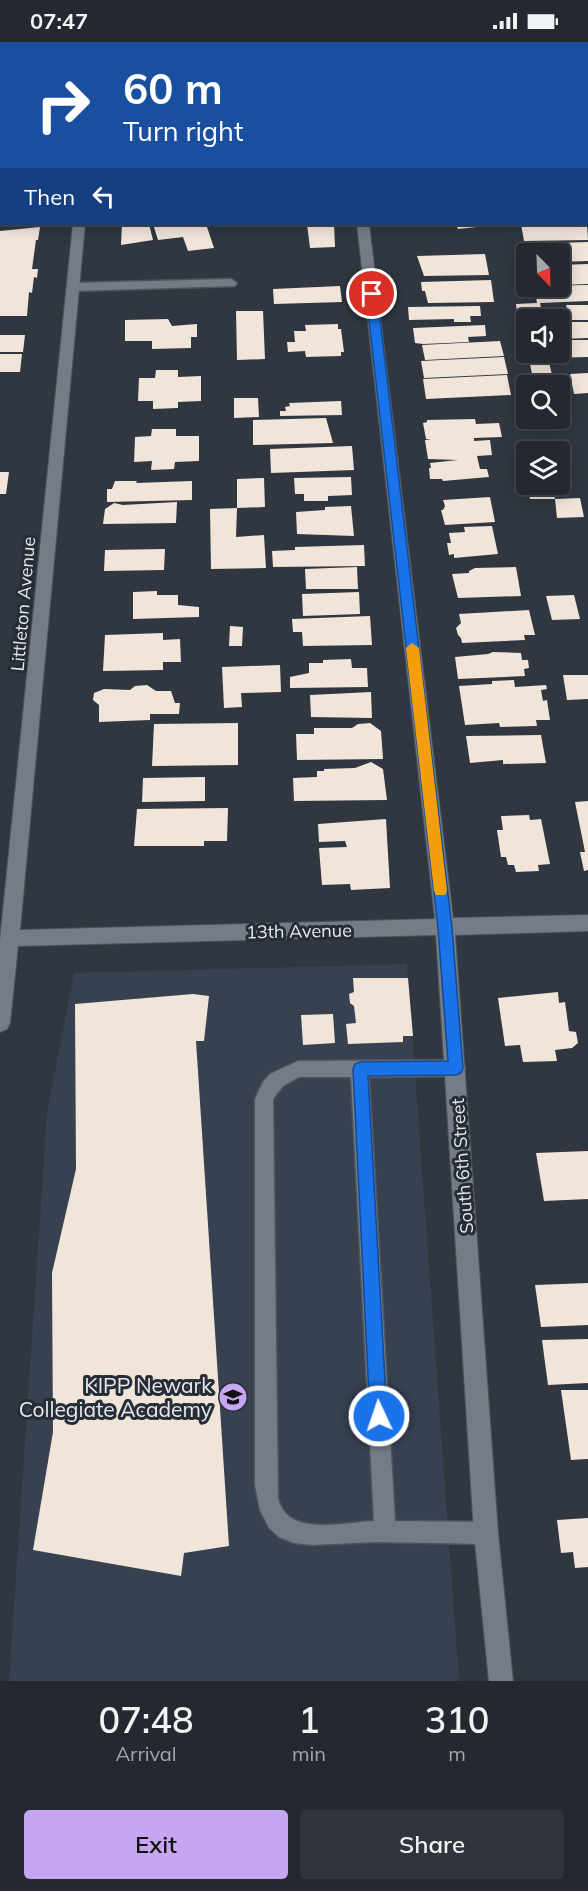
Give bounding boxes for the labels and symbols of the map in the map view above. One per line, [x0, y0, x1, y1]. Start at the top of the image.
north arrow [516, 243, 570, 297]
pin [346, 268, 397, 319]
street label: Littleton Avenue [6, 536, 40, 672]
street label: 13th Avenue [246, 919, 352, 943]
street label: South 6th Street [446, 1098, 478, 1234]
place label: KIPP Newark Collegiate Academy [19, 1372, 212, 1422]
school or university icon: KIPP Newark Collegiate Academy [217, 1381, 249, 1413]
position arrow [347, 1384, 411, 1448]

